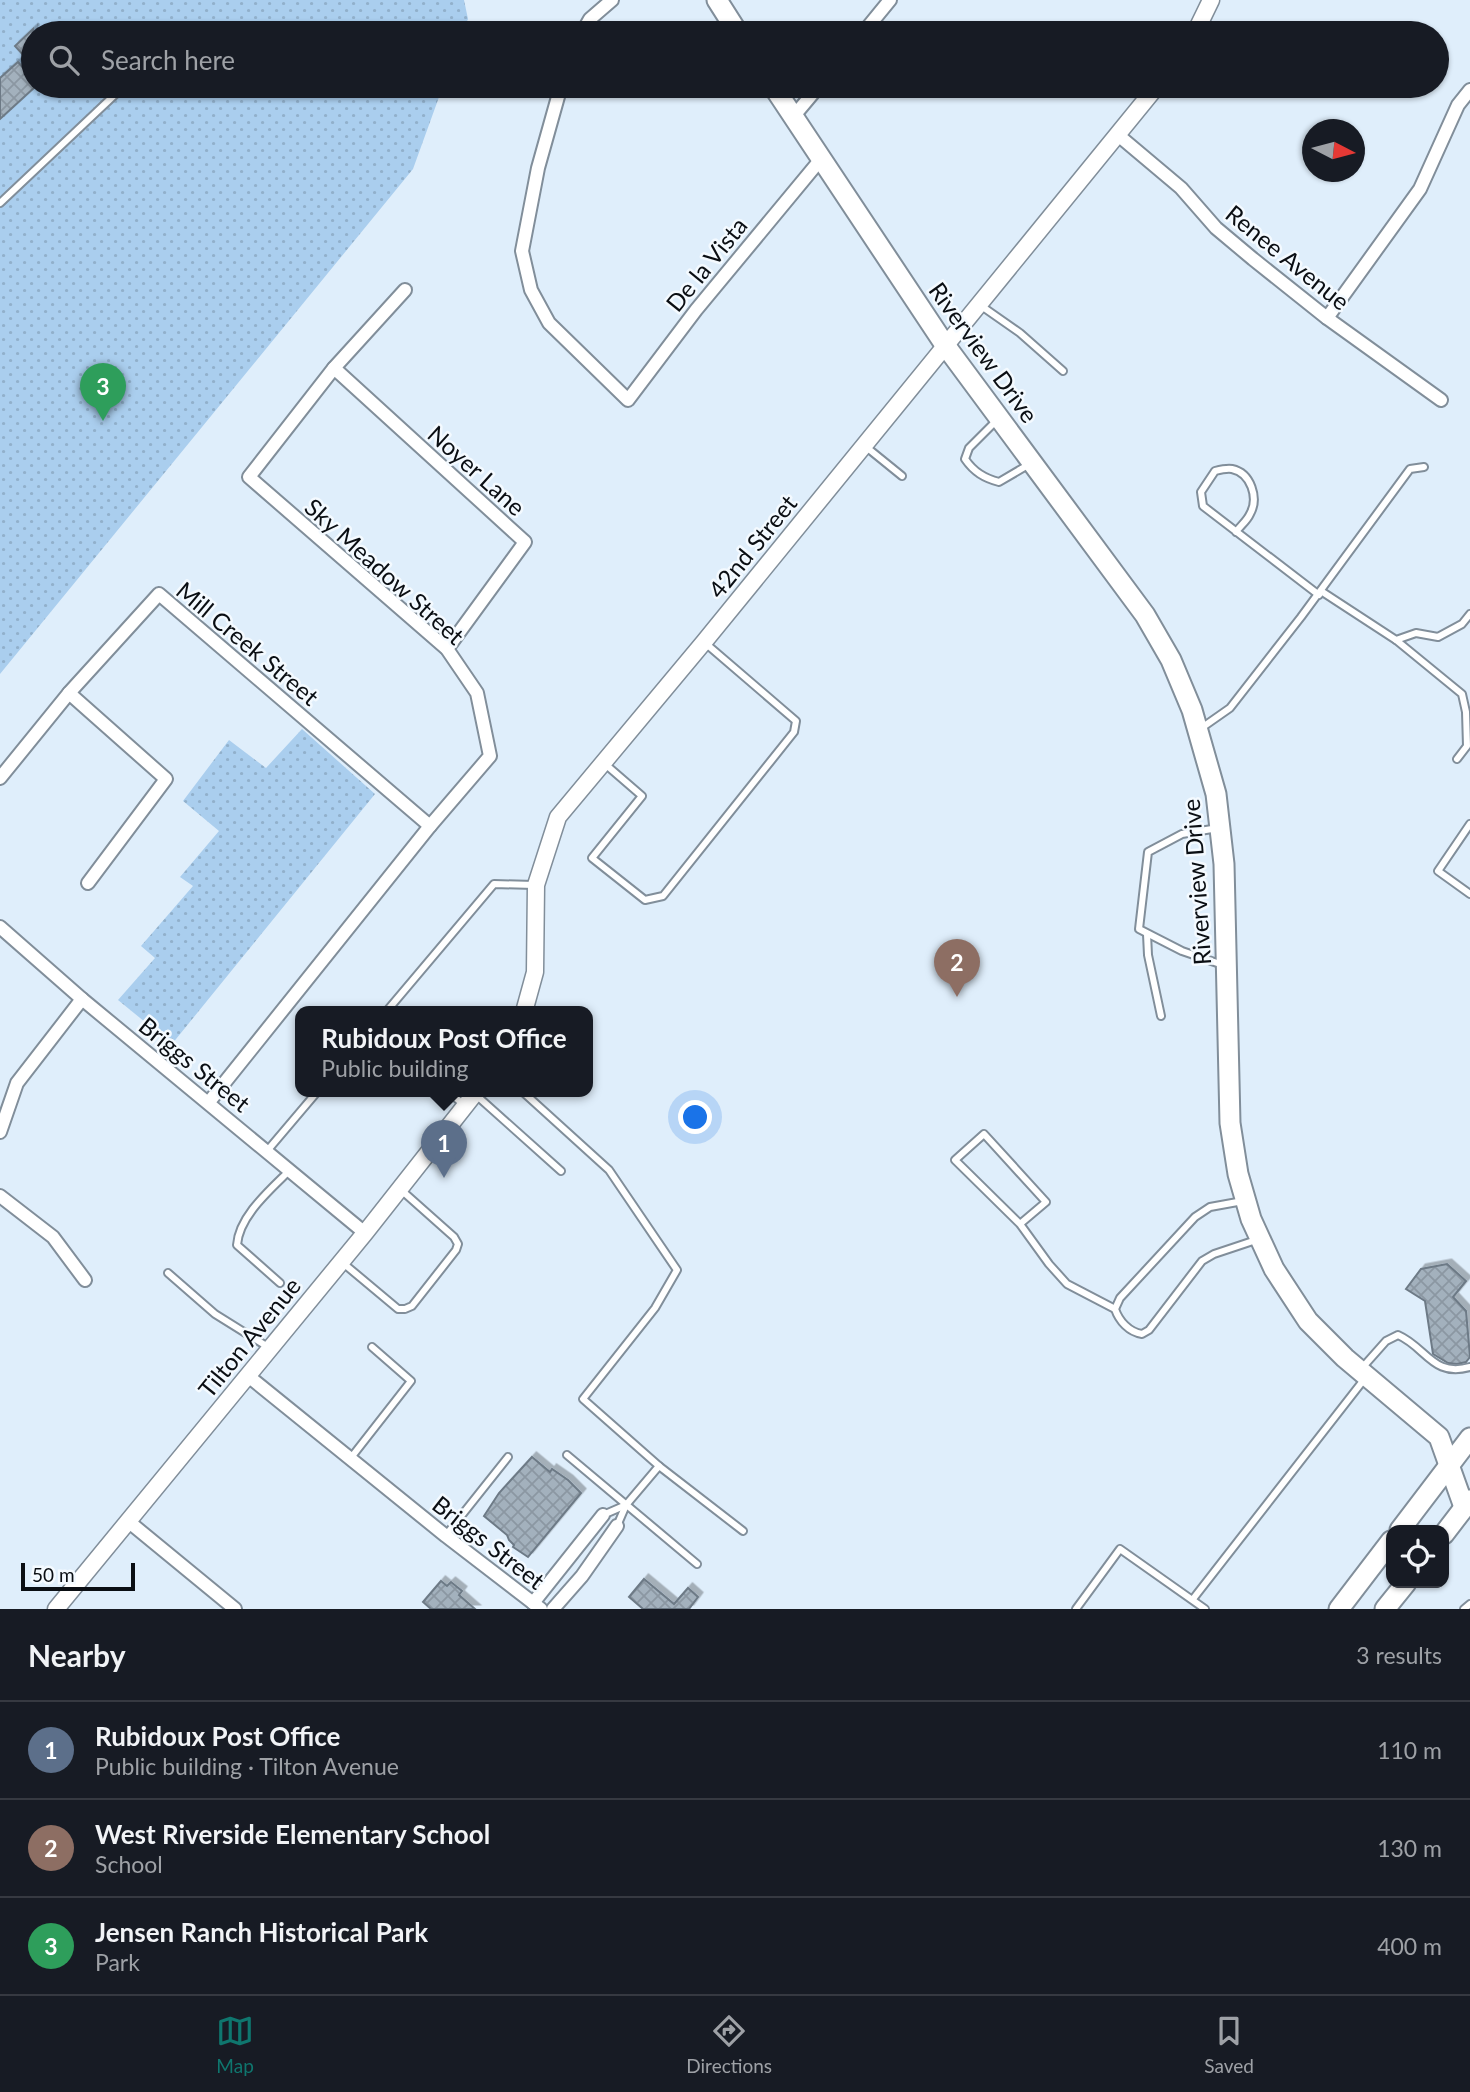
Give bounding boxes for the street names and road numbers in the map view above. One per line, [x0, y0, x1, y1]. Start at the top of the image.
street label: Renee Avenue [1220, 198, 1356, 316]
street label: De la Vista [659, 211, 753, 317]
street label: Riverview Drive [923, 276, 1045, 428]
street label: Noyer Lane [422, 419, 532, 521]
street label: 42nd Street [702, 488, 803, 603]
street label: Sky Meadow Street [299, 492, 471, 650]
street label: Mill Creek Street [171, 575, 325, 711]
street label: Riverview Drive [1176, 798, 1216, 966]
street label: Briggs Street [134, 1010, 257, 1118]
street label: Tilton Avenue [192, 1271, 306, 1403]
street label: Briggs Street [427, 1489, 551, 1595]

